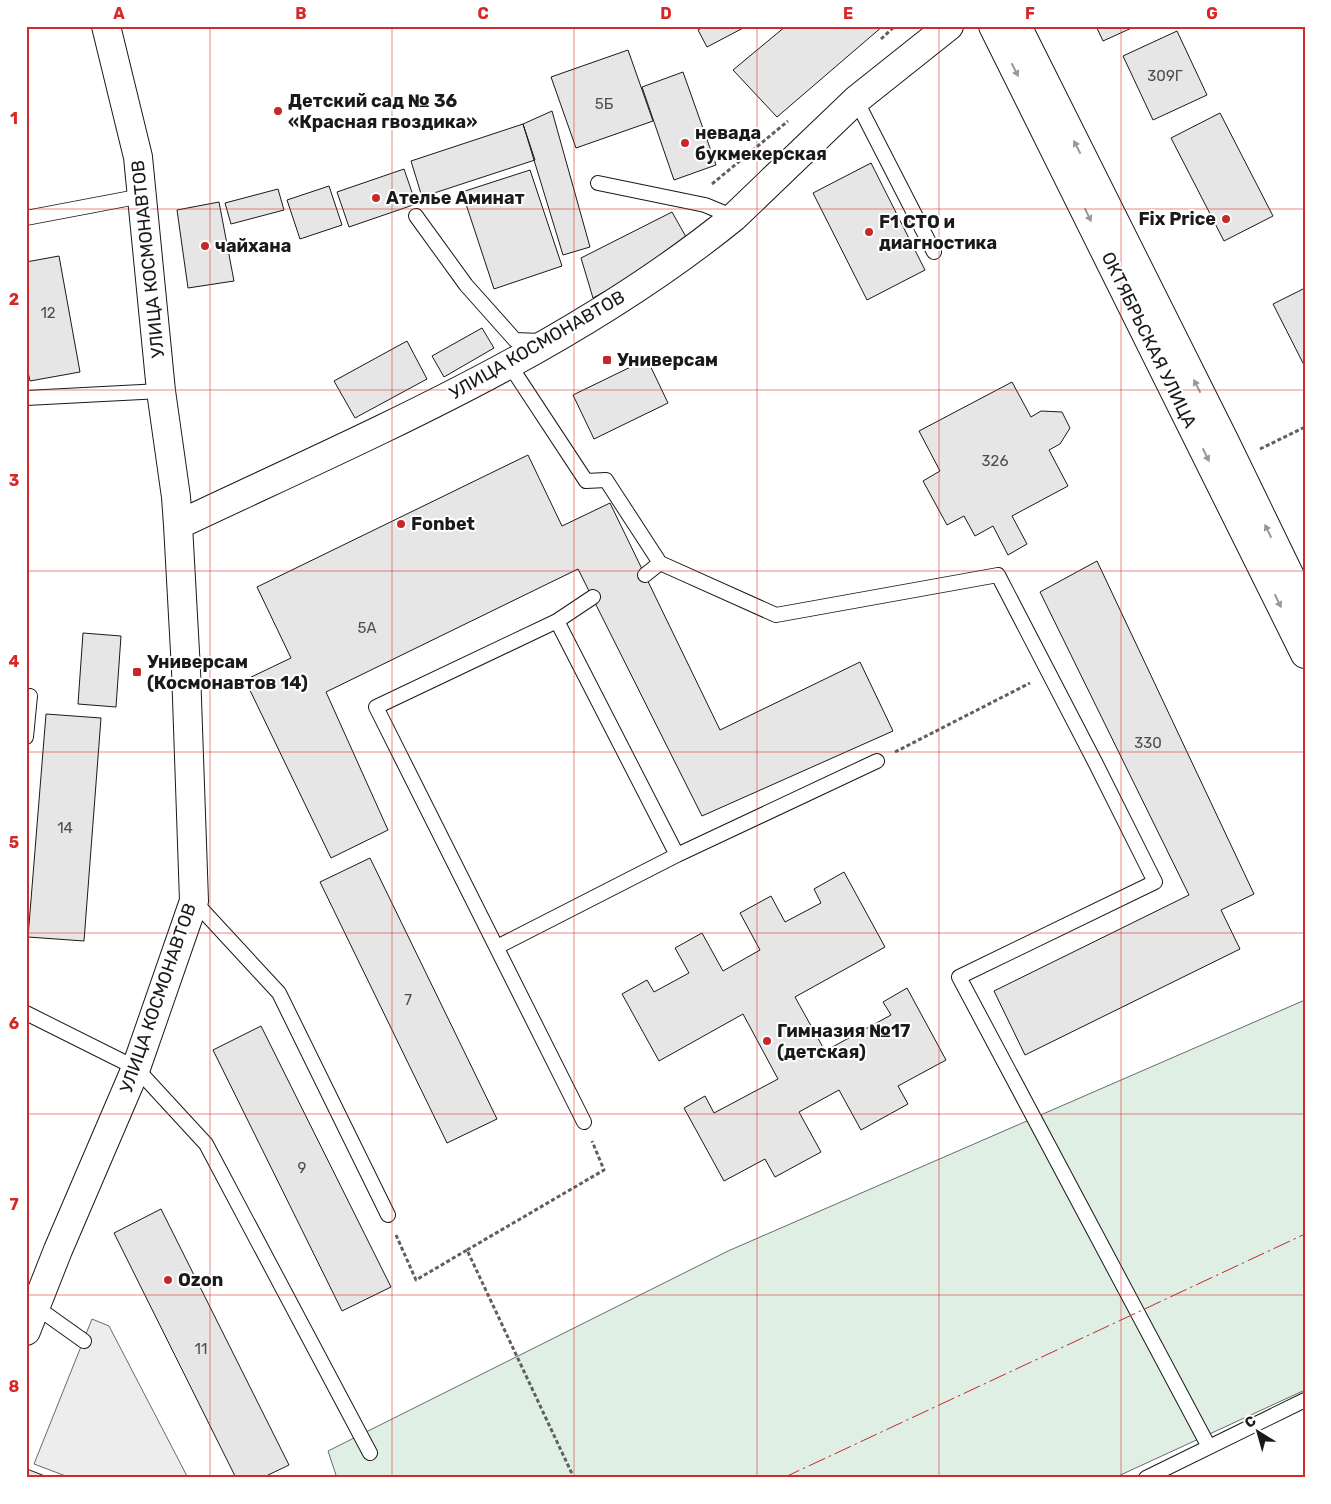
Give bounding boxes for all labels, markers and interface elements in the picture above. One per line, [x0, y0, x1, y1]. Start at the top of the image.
text: A [113, 4, 125, 23]
text: B [295, 4, 307, 23]
text: C [477, 4, 489, 23]
text: D [660, 4, 672, 23]
text: E [843, 4, 853, 23]
text: F [1025, 4, 1035, 23]
text: G [1206, 4, 1218, 23]
one-way arrow [1011, 63, 1019, 77]
house number: 309Г [1147, 67, 1183, 85]
place label: Детский сад № 36 «Красная гвоздика» [288, 90, 477, 133]
house number: 5Б [595, 95, 614, 113]
marker: Детский сад № 36 «Красная гвоздика» [272, 105, 284, 117]
text: 1 [10, 109, 18, 128]
place label: невада букмекерская [695, 122, 827, 165]
marker: невада букмекерская [679, 137, 691, 149]
one-way arrow [1073, 140, 1081, 154]
street label: УЛИЦА КОСМОНАВТОВ [127, 159, 169, 359]
place label: Ателье Аминат [386, 187, 525, 209]
marker: Ателье Аминат [370, 192, 382, 204]
one-way arrow [1084, 208, 1092, 222]
place label: Fix Price [1139, 208, 1216, 230]
place label: F1 СТО и диагностика [879, 211, 997, 254]
marker: Fix Price [1220, 213, 1232, 225]
marker: F1 СТО и диагностика [863, 226, 875, 238]
place label: чайхана [215, 235, 291, 257]
marker: чайхана [199, 240, 211, 252]
street label: ОКТЯБРЬСКАЯ УЛИЦА [1097, 248, 1201, 432]
street label: УЛИЦА КОСМОНАВТОВ [445, 286, 629, 404]
text: 2 [9, 290, 19, 309]
house number: 12 [40, 304, 56, 322]
place label: Универсам [617, 349, 718, 371]
marker: Универсам [601, 354, 613, 366]
one-way arrow [1193, 379, 1201, 394]
one-way arrow [1202, 448, 1210, 462]
house number: 326 [982, 452, 1008, 470]
text: 3 [9, 471, 19, 490]
place label: Fonbet [411, 513, 475, 535]
marker: Fonbet [395, 518, 407, 530]
one-way arrow [1264, 524, 1272, 539]
one-way arrow [1275, 594, 1283, 608]
house number: 5А [358, 619, 376, 637]
place label: Универсам (Космонавтов 14) [147, 651, 308, 694]
text: 4 [9, 652, 20, 671]
marker: Универсам (Космонавтов 14) [131, 666, 143, 678]
house number: 330 [1134, 734, 1162, 752]
house number: 14 [57, 819, 73, 837]
text: 5 [9, 833, 19, 852]
street label: УЛИЦА КОСМОНАВТОВ [115, 900, 201, 1096]
house number: 7 [404, 991, 412, 1009]
text: 6 [9, 1014, 19, 1033]
place label: Гимназия №17 (детская) [777, 1020, 910, 1063]
marker: Гимназия №17 (детская) [761, 1035, 773, 1047]
house number: 9 [298, 1159, 307, 1177]
text: 7 [9, 1195, 19, 1214]
place label: Ozon [178, 1269, 223, 1291]
marker: Ozon [162, 1274, 174, 1286]
house number: 11 [195, 1340, 207, 1358]
text: 8 [9, 1377, 20, 1396]
north arrow [1234, 1406, 1284, 1456]
text: С [1241, 1412, 1260, 1432]

